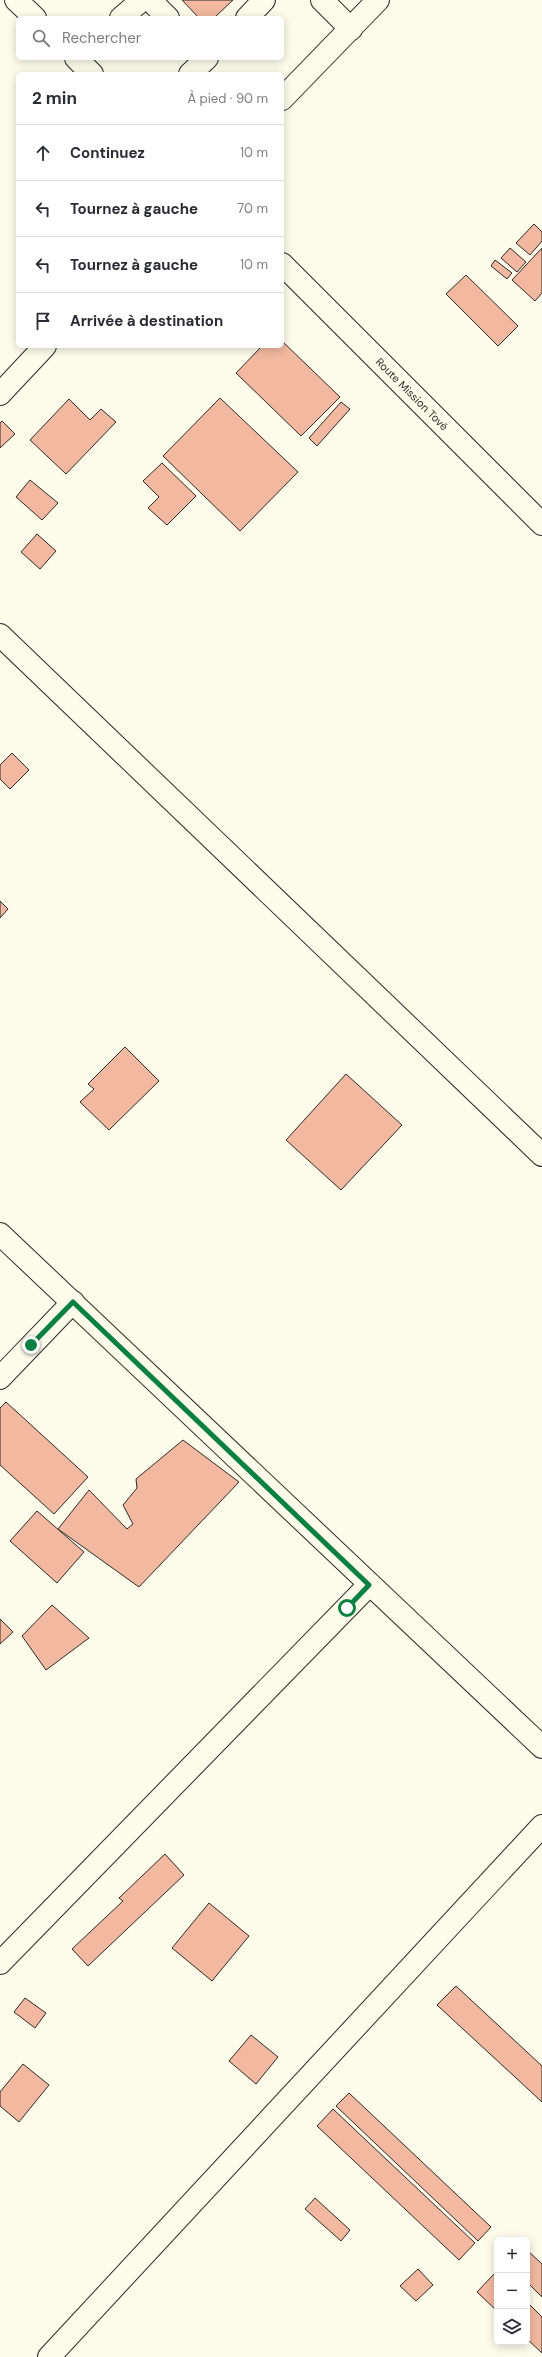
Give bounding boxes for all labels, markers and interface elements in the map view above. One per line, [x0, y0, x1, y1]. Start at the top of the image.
search box [16, 16, 284, 60]
icon: search [30, 27, 52, 49]
text: Rechercher [62, 28, 141, 48]
text: 2 min [32, 87, 77, 109]
text: À pied · 90 m [188, 90, 268, 107]
icon: ahead [32, 142, 54, 164]
text: Continuez [70, 143, 145, 163]
text: 10 m [240, 144, 268, 161]
icon: left [32, 198, 54, 220]
text: Tournez à gauche [70, 199, 198, 219]
text: 70 m [237, 200, 268, 217]
icon: left [32, 254, 54, 276]
text: Tournez à gauche [70, 255, 198, 275]
text: 10 m [240, 256, 268, 273]
icon: arrive [32, 310, 54, 332]
text: Arrivée à destination [70, 311, 223, 331]
street label: Route Mission Tové [373, 355, 451, 433]
route end [22, 1336, 40, 1354]
route start [338, 1599, 356, 1617]
map controls [494, 2237, 530, 2345]
button: + [494, 2237, 530, 2273]
button: − [494, 2273, 530, 2309]
button: layers [494, 2309, 530, 2345]

